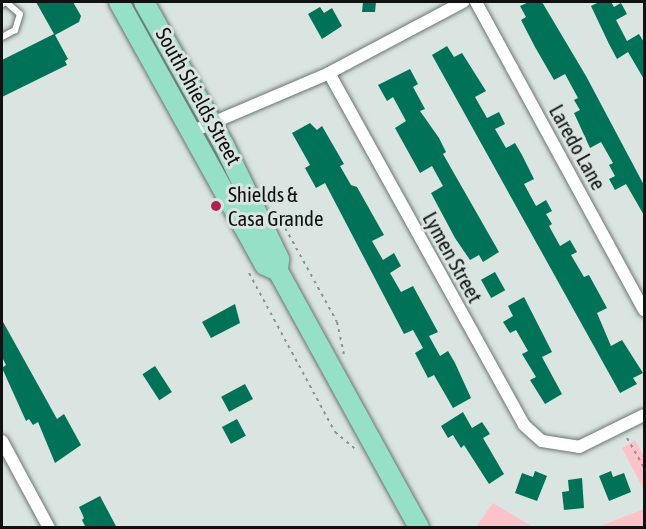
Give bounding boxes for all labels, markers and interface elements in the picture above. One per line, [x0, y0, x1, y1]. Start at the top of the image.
street label: South Shields Street [151, 23, 247, 169]
street label: Laredo Lane [544, 100, 612, 194]
place label: Shields & Casa Grande [228, 181, 324, 231]
marker: Shields & Casa Grande [209, 199, 223, 213]
street label: Lymen Street [418, 207, 488, 307]

